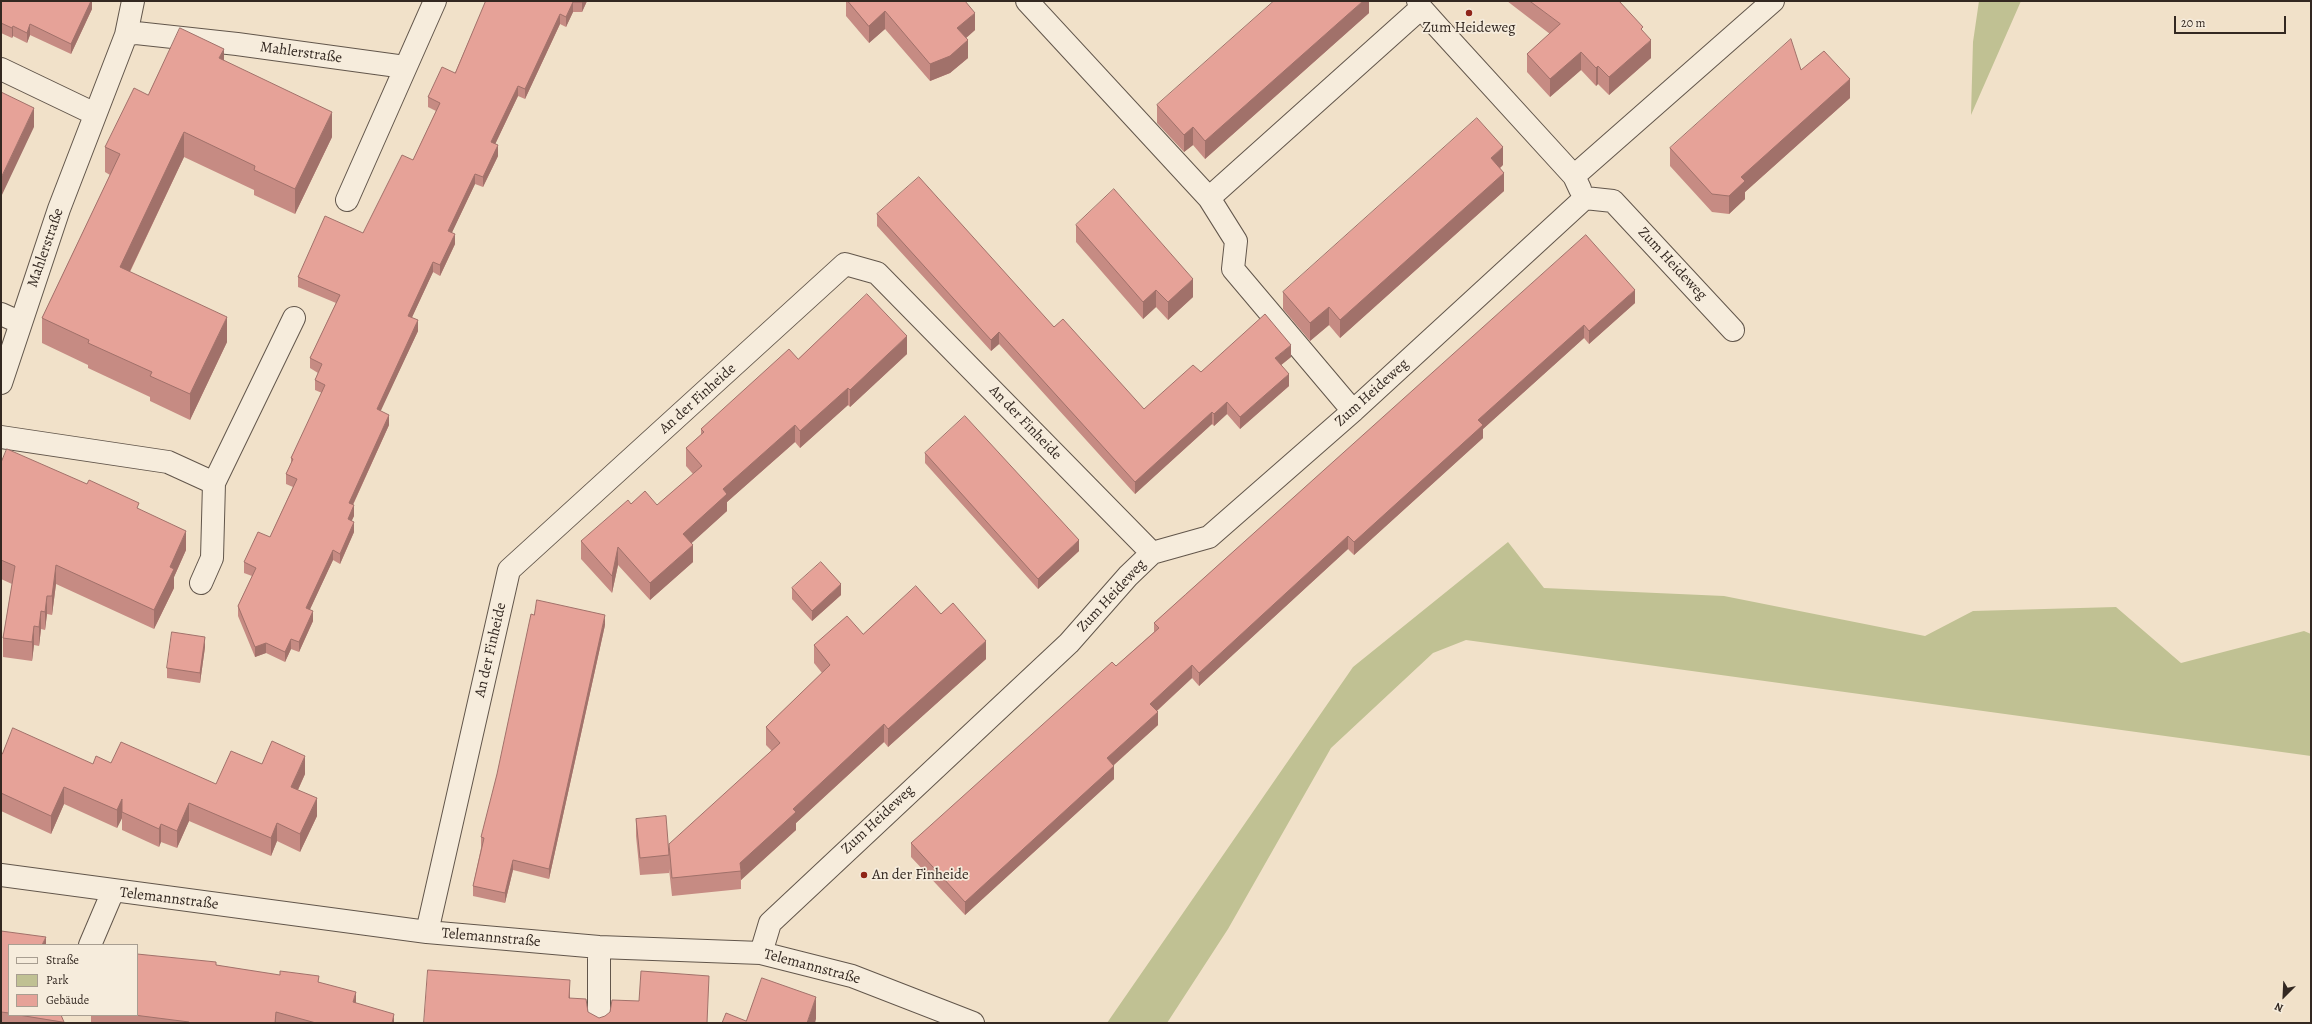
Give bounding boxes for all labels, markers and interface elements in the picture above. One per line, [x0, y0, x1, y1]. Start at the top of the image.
marker: Zum Heideweg [1464, 8, 1474, 18]
scale bar [2176, 8, 2288, 34]
text: 20 m [2181, 15, 2205, 31]
place label: Zum Heideweg [1422, 19, 1516, 37]
street label: Mahlerstraße [259, 38, 343, 68]
street label: Mahlerstraße [24, 206, 68, 290]
street label: Zum Heideweg [1634, 224, 1710, 304]
street label: Zum Heideweg [1331, 355, 1413, 431]
street label: An der Finheide [656, 360, 740, 438]
street label: An der Finheide [985, 382, 1065, 464]
street label: Zum Heideweg [1074, 556, 1150, 636]
street label: An der Finheide [471, 601, 511, 699]
street label: Zum Heideweg [838, 782, 918, 858]
place label: An der Finheide [872, 866, 969, 884]
marker: An der Finheide [859, 870, 869, 880]
street label: Telemannstraße [119, 884, 219, 914]
street label: Telemannstraße [441, 925, 541, 951]
legend [8, 944, 138, 1016]
street label: Telemannstraße [762, 945, 862, 989]
text: Straße [46, 952, 79, 968]
text: Park [46, 972, 69, 988]
north arrow [2264, 976, 2304, 1016]
text: Gebäude [46, 992, 89, 1008]
text: N [2272, 999, 2286, 1016]

